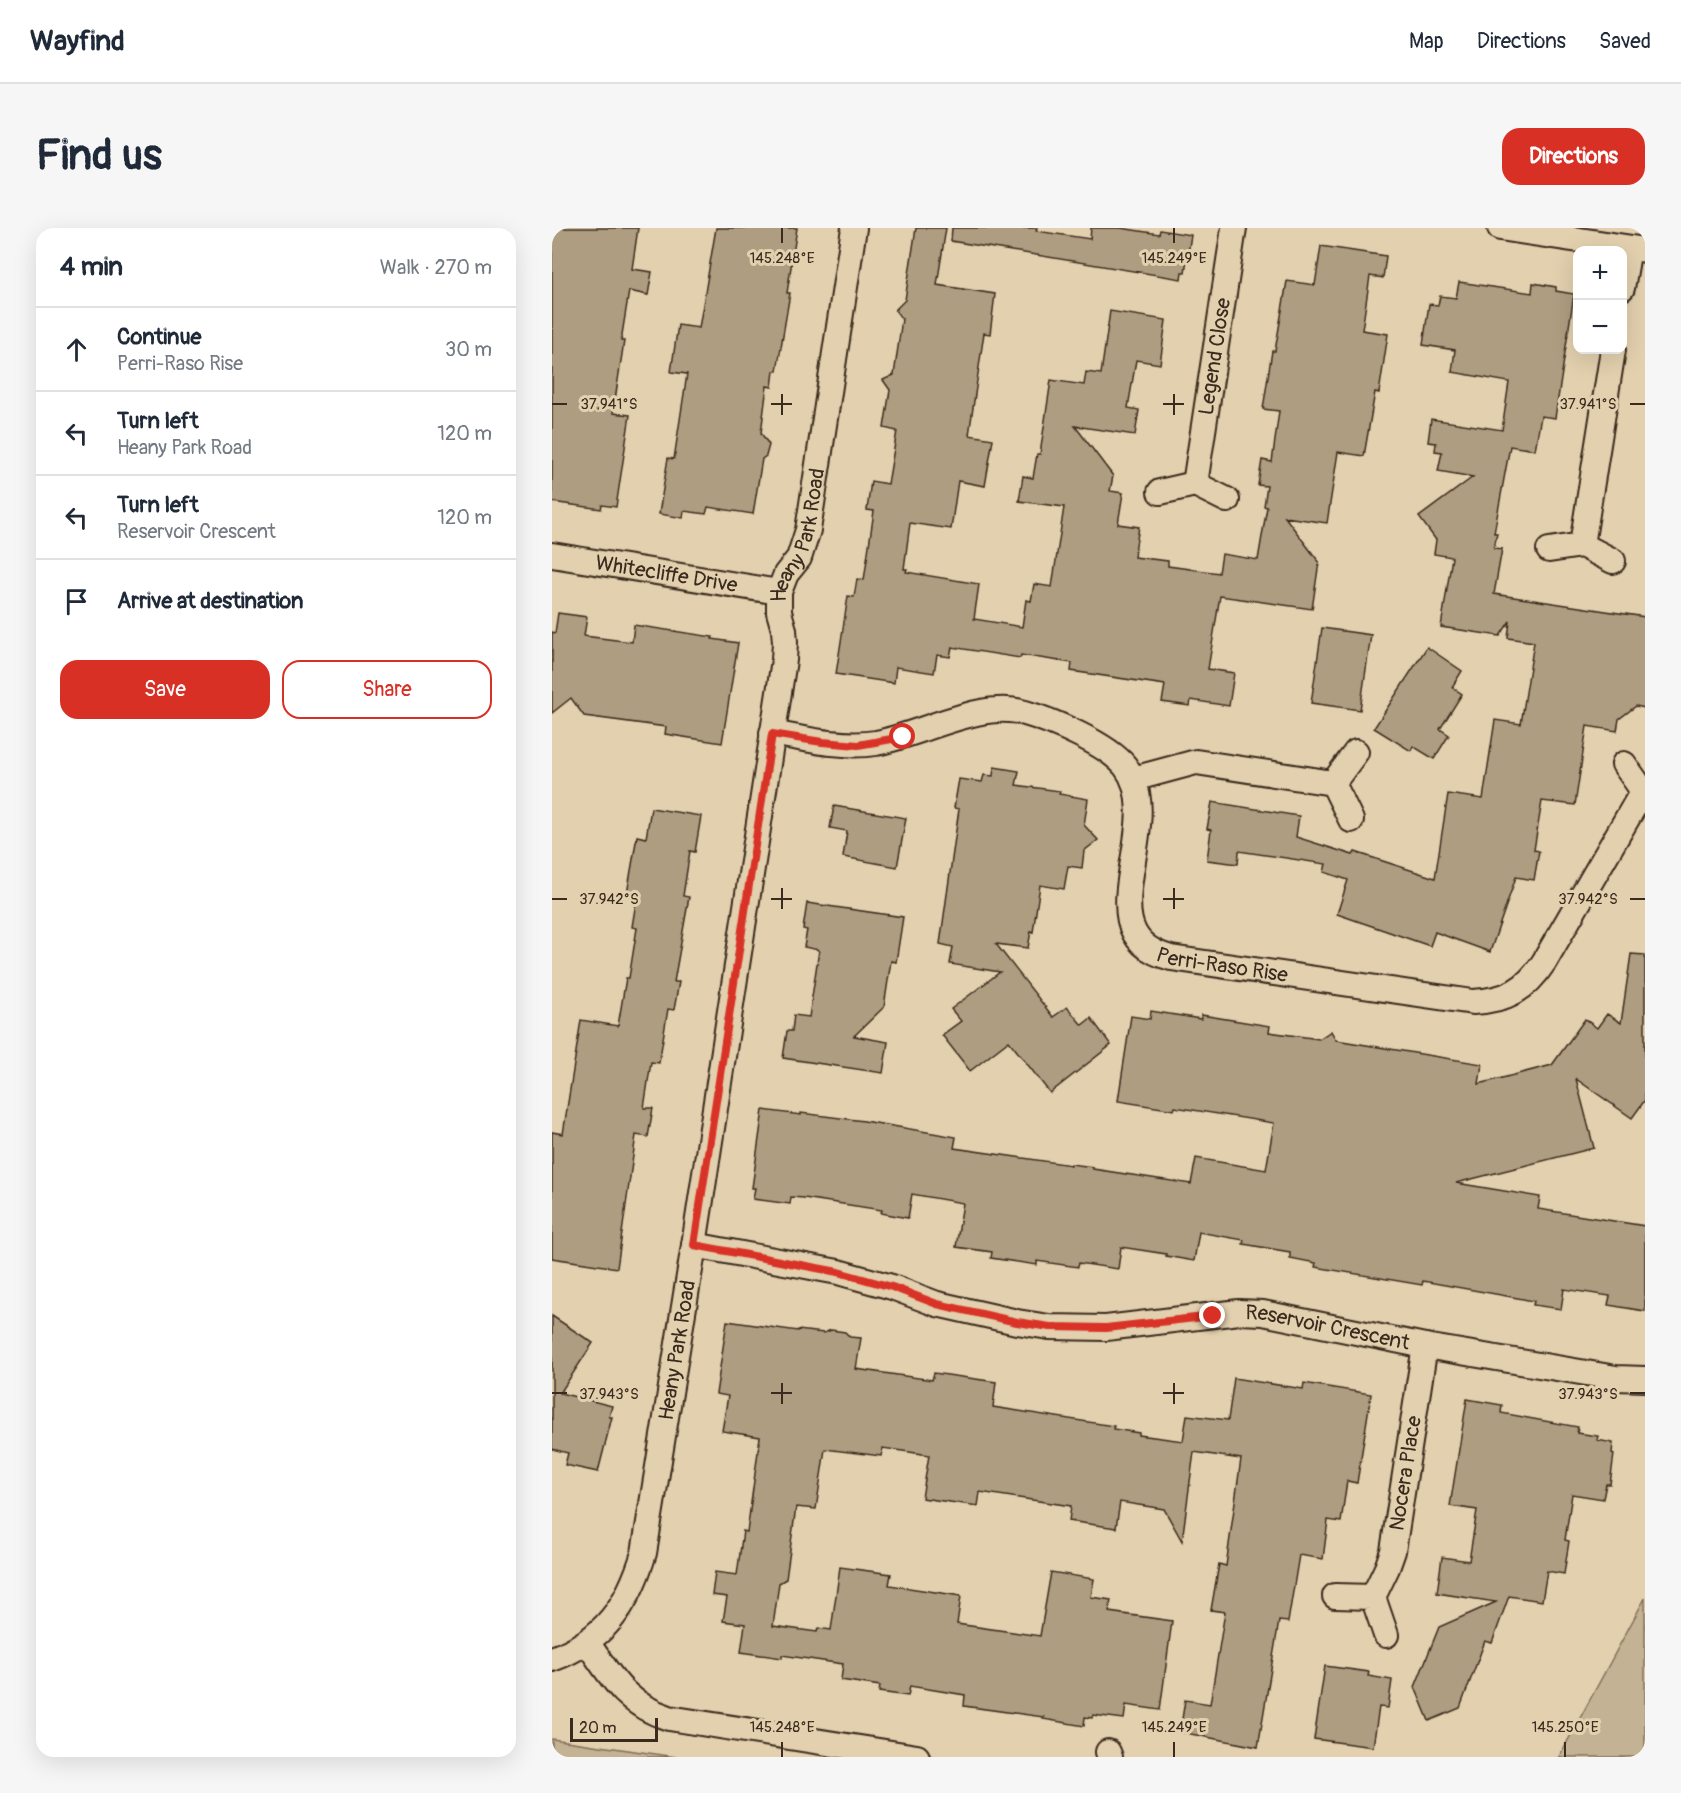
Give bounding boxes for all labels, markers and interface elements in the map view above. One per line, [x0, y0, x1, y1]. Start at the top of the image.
text: Wayfind [30, 24, 125, 59]
text: Map [1409, 28, 1444, 55]
text: Directions [1477, 28, 1566, 55]
text: Saved [1599, 28, 1651, 55]
button: Directions [1502, 128, 1645, 185]
text: Find us [36, 130, 162, 182]
map controls [1573, 246, 1627, 354]
button: + [1573, 246, 1627, 300]
text: 145.248°E [750, 249, 815, 268]
text: 145.249°E [1141, 249, 1207, 268]
text: 4 min [60, 251, 123, 283]
text: Walk · 270 m [380, 255, 492, 280]
street label: Legend Close [1193, 295, 1237, 417]
button: − [1573, 300, 1627, 354]
text: Continue [117, 323, 201, 351]
icon: ahead [60, 333, 93, 366]
text: 30 m [445, 337, 492, 362]
text: Perri-Raso Rise [117, 351, 243, 376]
text: 37.941°S [580, 395, 638, 414]
text: 37.941°S [1559, 395, 1617, 414]
text: Turn left [117, 407, 199, 435]
icon: left [60, 417, 93, 450]
text: 120 m [437, 421, 492, 446]
text: Heany Park Road [117, 435, 252, 460]
street label: Heany Park Road [766, 466, 831, 602]
text: Turn left [117, 491, 199, 519]
icon: left [60, 501, 93, 534]
text: 120 m [437, 505, 492, 530]
text: Reservoir Crescent [117, 519, 276, 544]
street label: Whitecliffe Drive [593, 549, 740, 599]
icon: arrive [60, 585, 93, 618]
text: Arrive at destination [117, 587, 303, 615]
button: Save [60, 660, 270, 719]
button: Share [282, 660, 492, 719]
route start [889, 723, 915, 749]
text: 37.942°S [579, 890, 639, 909]
text: 37.942°S [1558, 890, 1618, 909]
street label: Perri-Raso Rise [1152, 941, 1290, 989]
street label: Heany Park Road [653, 1278, 702, 1422]
street label: Reservoir Crescent [1245, 1299, 1413, 1357]
route end [1199, 1302, 1225, 1328]
text: 37.943°S [579, 1385, 639, 1404]
text: 37.943°S [1558, 1385, 1618, 1404]
street label: Nocera Place [1383, 1413, 1428, 1533]
scale bar [570, 1715, 658, 1742]
text: 20 m [579, 1718, 617, 1738]
text: 145.248°E [750, 1718, 815, 1737]
text: 145.249°E [1141, 1718, 1207, 1737]
text: 145.250°E [1531, 1718, 1599, 1737]

